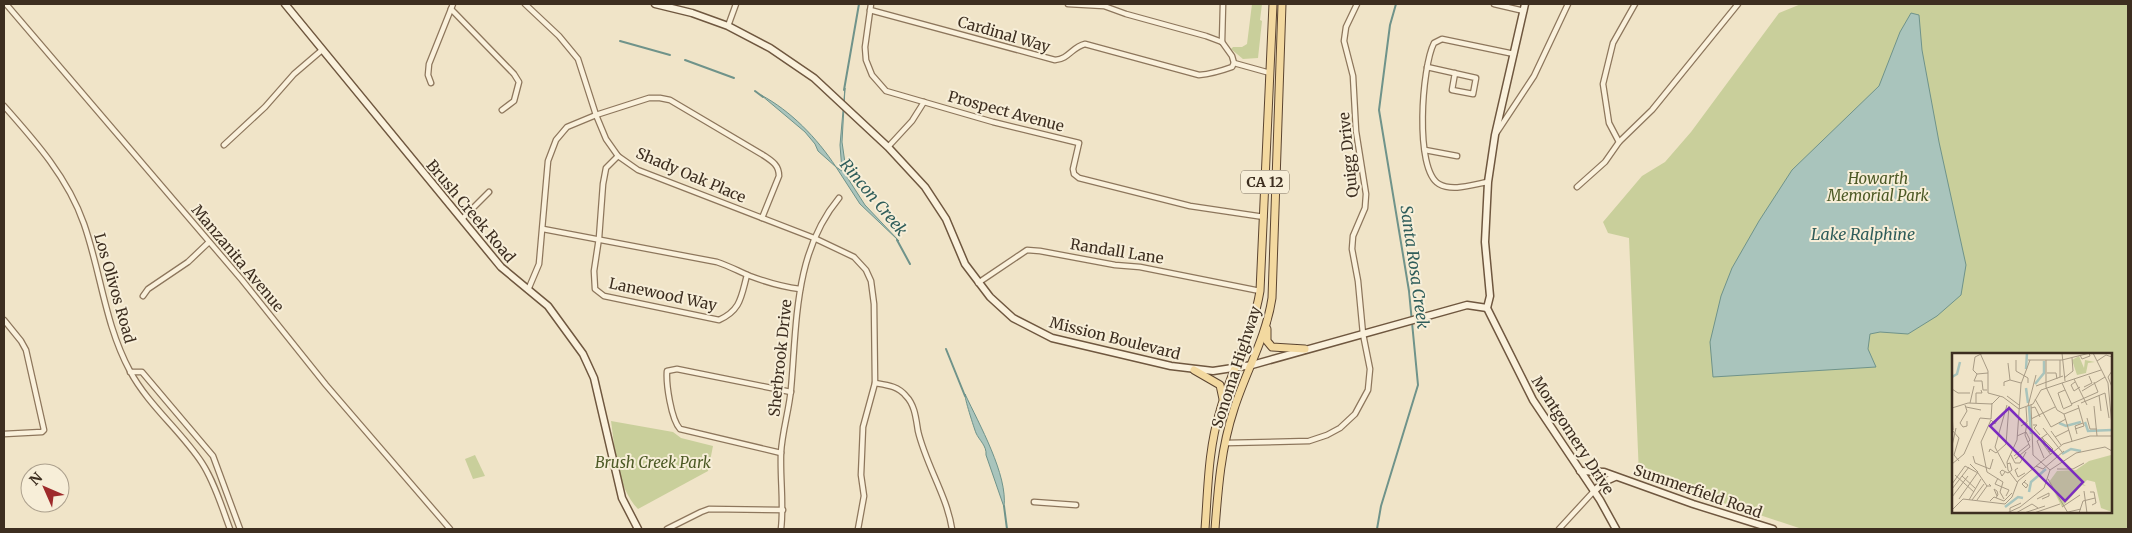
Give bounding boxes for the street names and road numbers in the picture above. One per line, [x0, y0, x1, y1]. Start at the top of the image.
street label: Cardinal Way [956, 12, 1053, 56]
street label: Prospect Avenue [946, 86, 1066, 136]
street label: Quigg Drive [1334, 111, 1362, 199]
street label: Shady Oak Place [633, 143, 749, 207]
street label: Brush Creek Road [423, 156, 519, 266]
road number: CA 12 [1241, 170, 1289, 193]
street label: Manzanita Avenue [188, 201, 288, 316]
street label: Los Olivos Road [90, 231, 140, 345]
street label: Randall Lane [1069, 234, 1165, 268]
street label: Lanewood Way [607, 273, 719, 315]
street label: Sherbrook Drive [764, 298, 796, 418]
street label: Sonoma Highway [1207, 303, 1265, 430]
street label: Mission Boulevard [1048, 313, 1182, 363]
street label: Montgomery Drive [1528, 372, 1618, 498]
street label: Summerfield Road [1631, 460, 1765, 522]

